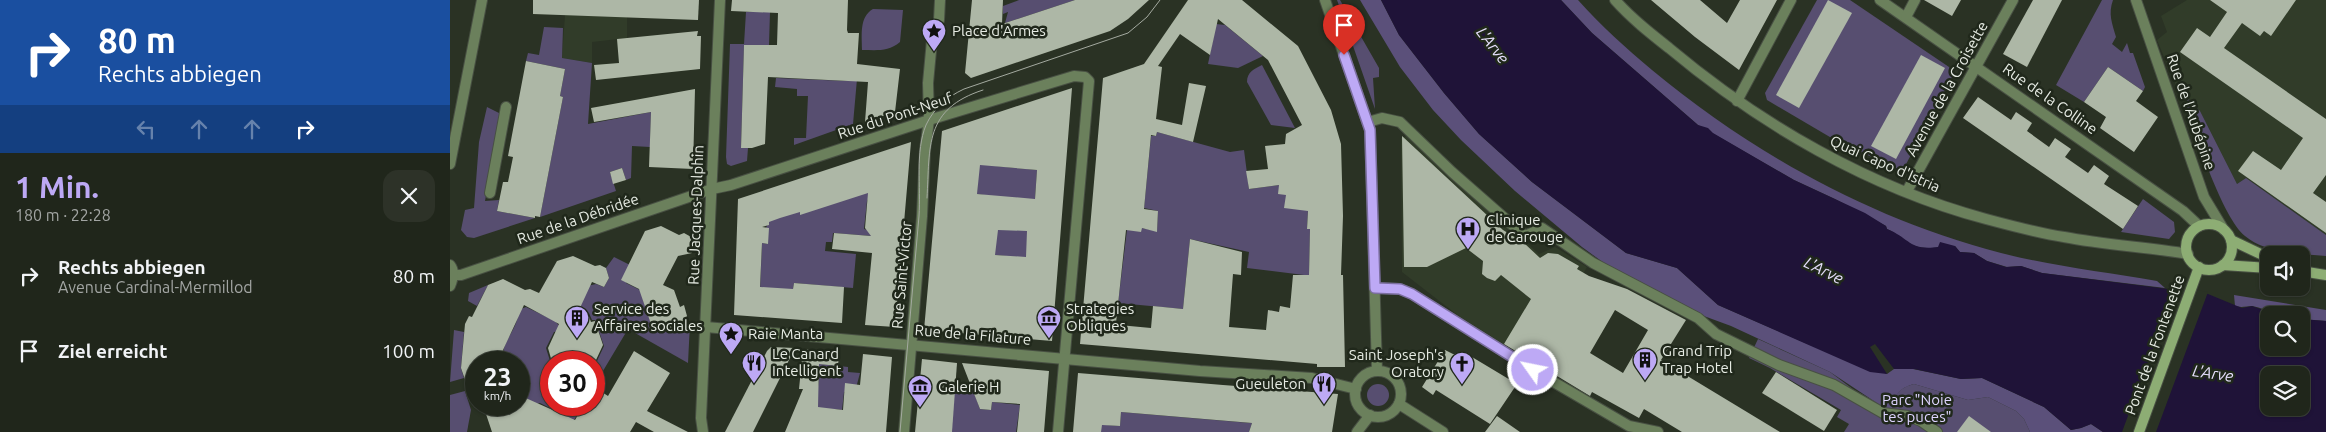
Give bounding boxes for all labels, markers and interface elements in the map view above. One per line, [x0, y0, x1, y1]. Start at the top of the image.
pin [1323, 4, 1365, 55]
icon: arrive [1330, 11, 1358, 39]
place icon: Place d'Armes [921, 18, 947, 52]
street label: Avenue de la Croisette [1902, 18, 1991, 159]
icon: right [15, 20, 80, 85]
text: 80 m [98, 20, 176, 60]
place label: Place d'Armes [952, 22, 1046, 39]
water label: L'Arve [1473, 23, 1513, 67]
street label: Rue de l'Aubépine [2164, 52, 2219, 172]
street label: Rue de la Colline [2000, 60, 2101, 138]
text: Rechts abbiegen [98, 61, 262, 86]
street label: Rue du Pont-Neuf [835, 89, 955, 142]
icon: left [132, 115, 160, 143]
icon: ahead [185, 115, 213, 143]
icon: ahead [238, 115, 266, 143]
icon: right [291, 115, 319, 143]
street label: Quai Capo d'Istria [1828, 132, 1943, 195]
street label: Rue Jacques-Dalphin [685, 145, 706, 285]
text: 1 Min. [15, 170, 99, 204]
button: close [383, 170, 435, 222]
street label: Rue de la Débridée [515, 190, 641, 247]
text: 180 m · 22:28 [15, 206, 111, 224]
place label: Clinique de Carouge [1486, 211, 1563, 245]
hospital icon: Clinique de Carouge [1455, 216, 1481, 250]
street label: Rue Saint-Victor [888, 220, 915, 330]
map controls [2260, 246, 2310, 416]
button: sound [2260, 246, 2310, 296]
water label: L'Arve [1802, 253, 1846, 287]
text: Rechts abbiegen [58, 256, 206, 278]
icon: right [15, 262, 43, 290]
text: 80 m [393, 265, 435, 287]
street label: Pont de la Fontenette [2121, 273, 2188, 417]
text: Avenue Cardinal-Mermillod [58, 278, 253, 296]
place label: Service des Affaires sociales [594, 300, 703, 334]
place label: Strategies Obliques [1066, 300, 1134, 334]
building icon: Service des Affaires sociales [564, 305, 590, 339]
museum icon: Strategies Obliques [1036, 305, 1062, 339]
button: search [2260, 306, 2310, 356]
place icon: Raie Manta [718, 321, 744, 355]
street label: Rue de la Filature [914, 321, 1032, 348]
place label: Raie Manta [748, 325, 823, 342]
icon: arrive [15, 337, 43, 365]
text: Ziel erreicht [58, 340, 167, 362]
text: 100 m [382, 340, 435, 362]
place label: Grand Trip Trap Hotel [1662, 342, 1733, 376]
position arrow [1506, 343, 1558, 395]
place label: Le Canard Intelligent [772, 345, 842, 379]
place label: Saint Joseph's Oratory [1349, 346, 1444, 380]
building icon: Grand Trip Trap Hotel [1632, 347, 1658, 381]
restaurant icon: Le Canard Intelligent [741, 350, 767, 384]
speed limit sign: 30 [540, 351, 605, 416]
church icon: Saint Joseph's Oratory [1449, 351, 1475, 385]
water label: L'Arve [2191, 361, 2235, 385]
text: 23 [483, 363, 512, 391]
button: layers [2260, 366, 2310, 416]
restaurant icon: Gueuleton [1311, 371, 1337, 405]
museum icon: Galerie H [907, 374, 933, 408]
place label: Gueuleton [1235, 375, 1306, 392]
place label: Galerie H [938, 378, 999, 395]
text: km/h [484, 389, 511, 402]
park label: Parc "Noie tes puces" [1882, 391, 1952, 425]

